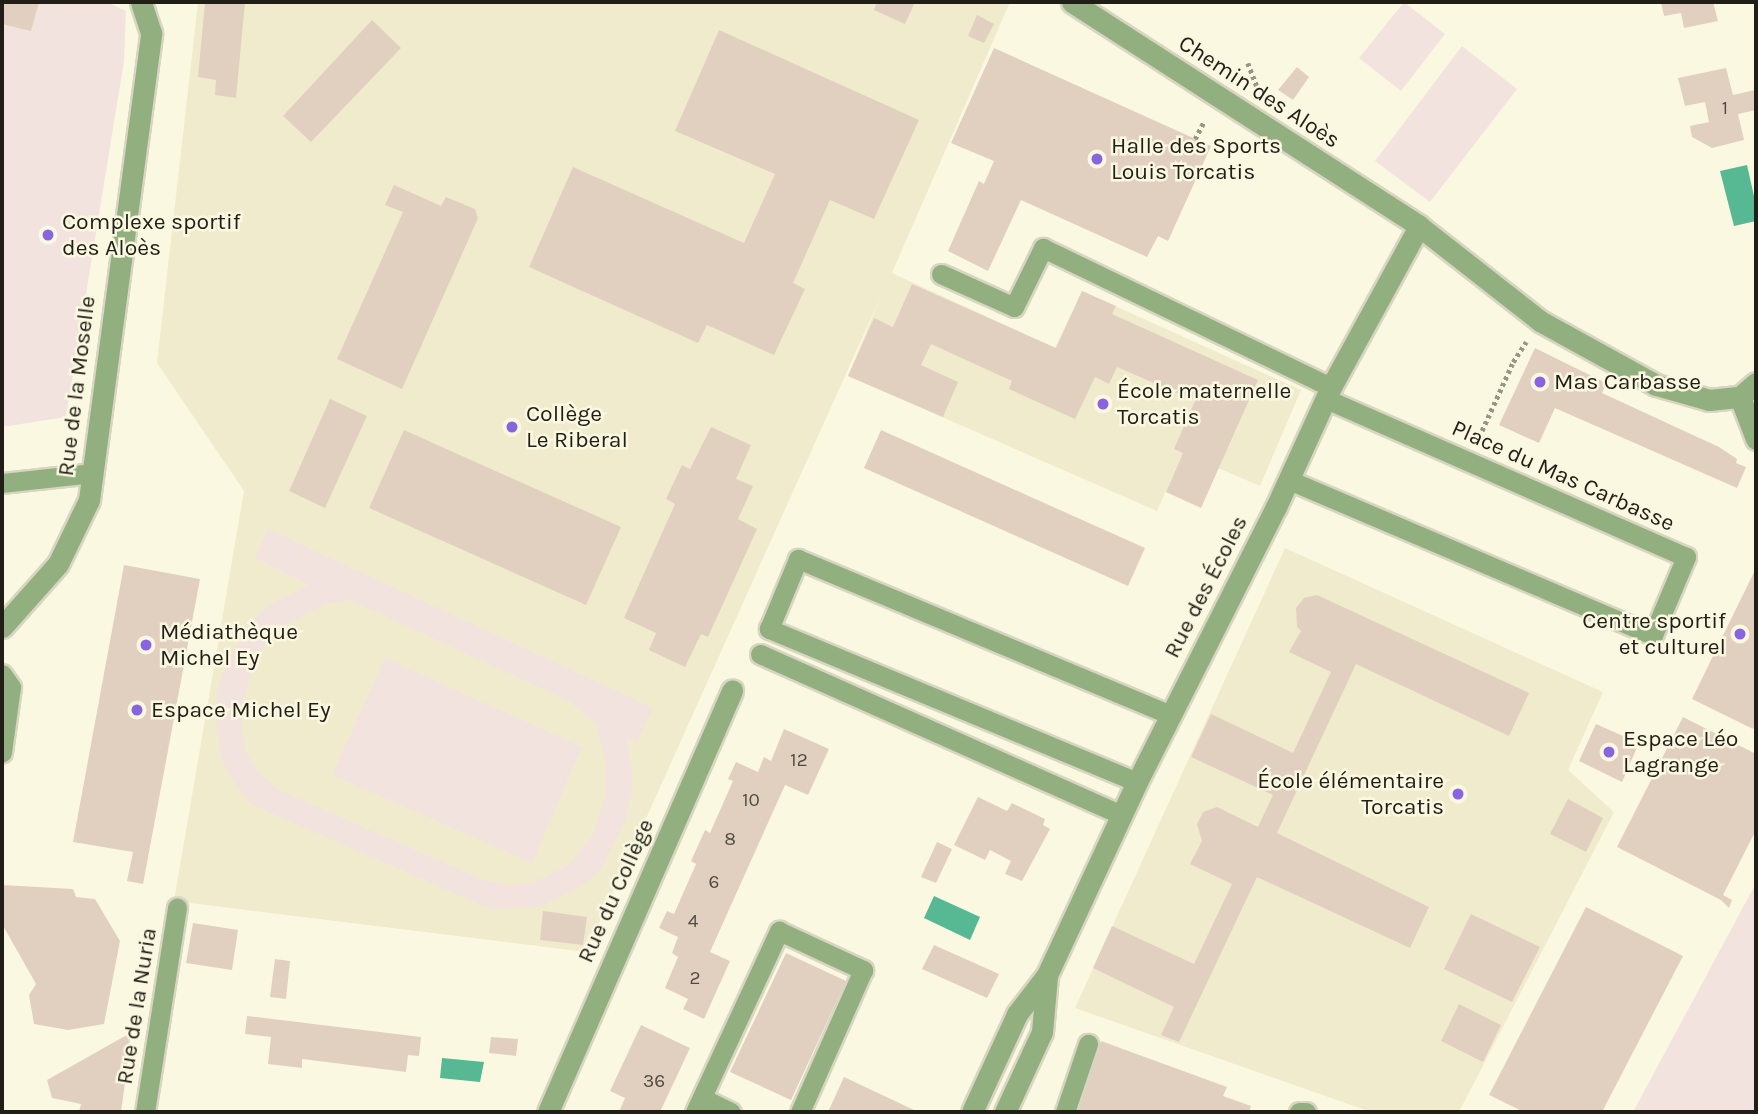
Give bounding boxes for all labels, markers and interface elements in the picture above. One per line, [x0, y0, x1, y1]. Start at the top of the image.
street label: Chemin des Aloès [1173, 30, 1345, 154]
house number: 1 [1722, 98, 1728, 120]
place label: Halle des Sports Louis Torcatis [1111, 132, 1281, 186]
marker: Halle des Sports Louis Torcatis [1089, 151, 1105, 167]
place label: Complexe sportif des Aloès [62, 208, 241, 262]
marker: Complexe sportif des Aloès [40, 227, 56, 243]
street label: Rue de la Moselle [52, 294, 102, 478]
place label: Mas Carbasse [1554, 368, 1701, 396]
marker: Mas Carbasse [1532, 374, 1548, 390]
place label: École maternelle Torcatis [1117, 377, 1291, 431]
marker: École maternelle Torcatis [1095, 396, 1111, 412]
place label: Collège Le Riberal [526, 400, 628, 454]
street label: Place du Mas Carbasse [1447, 414, 1679, 538]
marker: Collège Le Riberal [504, 419, 520, 435]
street label: Rue des Écoles [1158, 511, 1254, 663]
place label: Centre sportif et culturel [1582, 607, 1726, 661]
place label: Médiathèque Michel Ey [160, 618, 298, 672]
marker: Centre sportif et culturel [1732, 626, 1748, 642]
marker: Médiathèque Michel Ey [138, 637, 154, 653]
place label: Espace Michel Ey [151, 696, 331, 724]
marker: Espace Michel Ey [129, 702, 145, 718]
place label: Espace Léo Lagrange [1623, 725, 1738, 779]
marker: Espace Léo Lagrange [1601, 744, 1617, 760]
house number: 12 [790, 750, 808, 772]
place label: École élémentaire Torcatis [1257, 767, 1444, 821]
marker: École élémentaire Torcatis [1450, 786, 1466, 802]
house number: 10 [742, 790, 760, 812]
street label: Rue du Collège [572, 815, 660, 967]
house number: 8 [724, 829, 736, 851]
house number: 6 [709, 872, 719, 894]
house number: 4 [688, 911, 698, 933]
street label: Rue de la Nuria [111, 926, 163, 1086]
house number: 2 [689, 968, 701, 990]
house number: 36 [643, 1071, 665, 1093]

